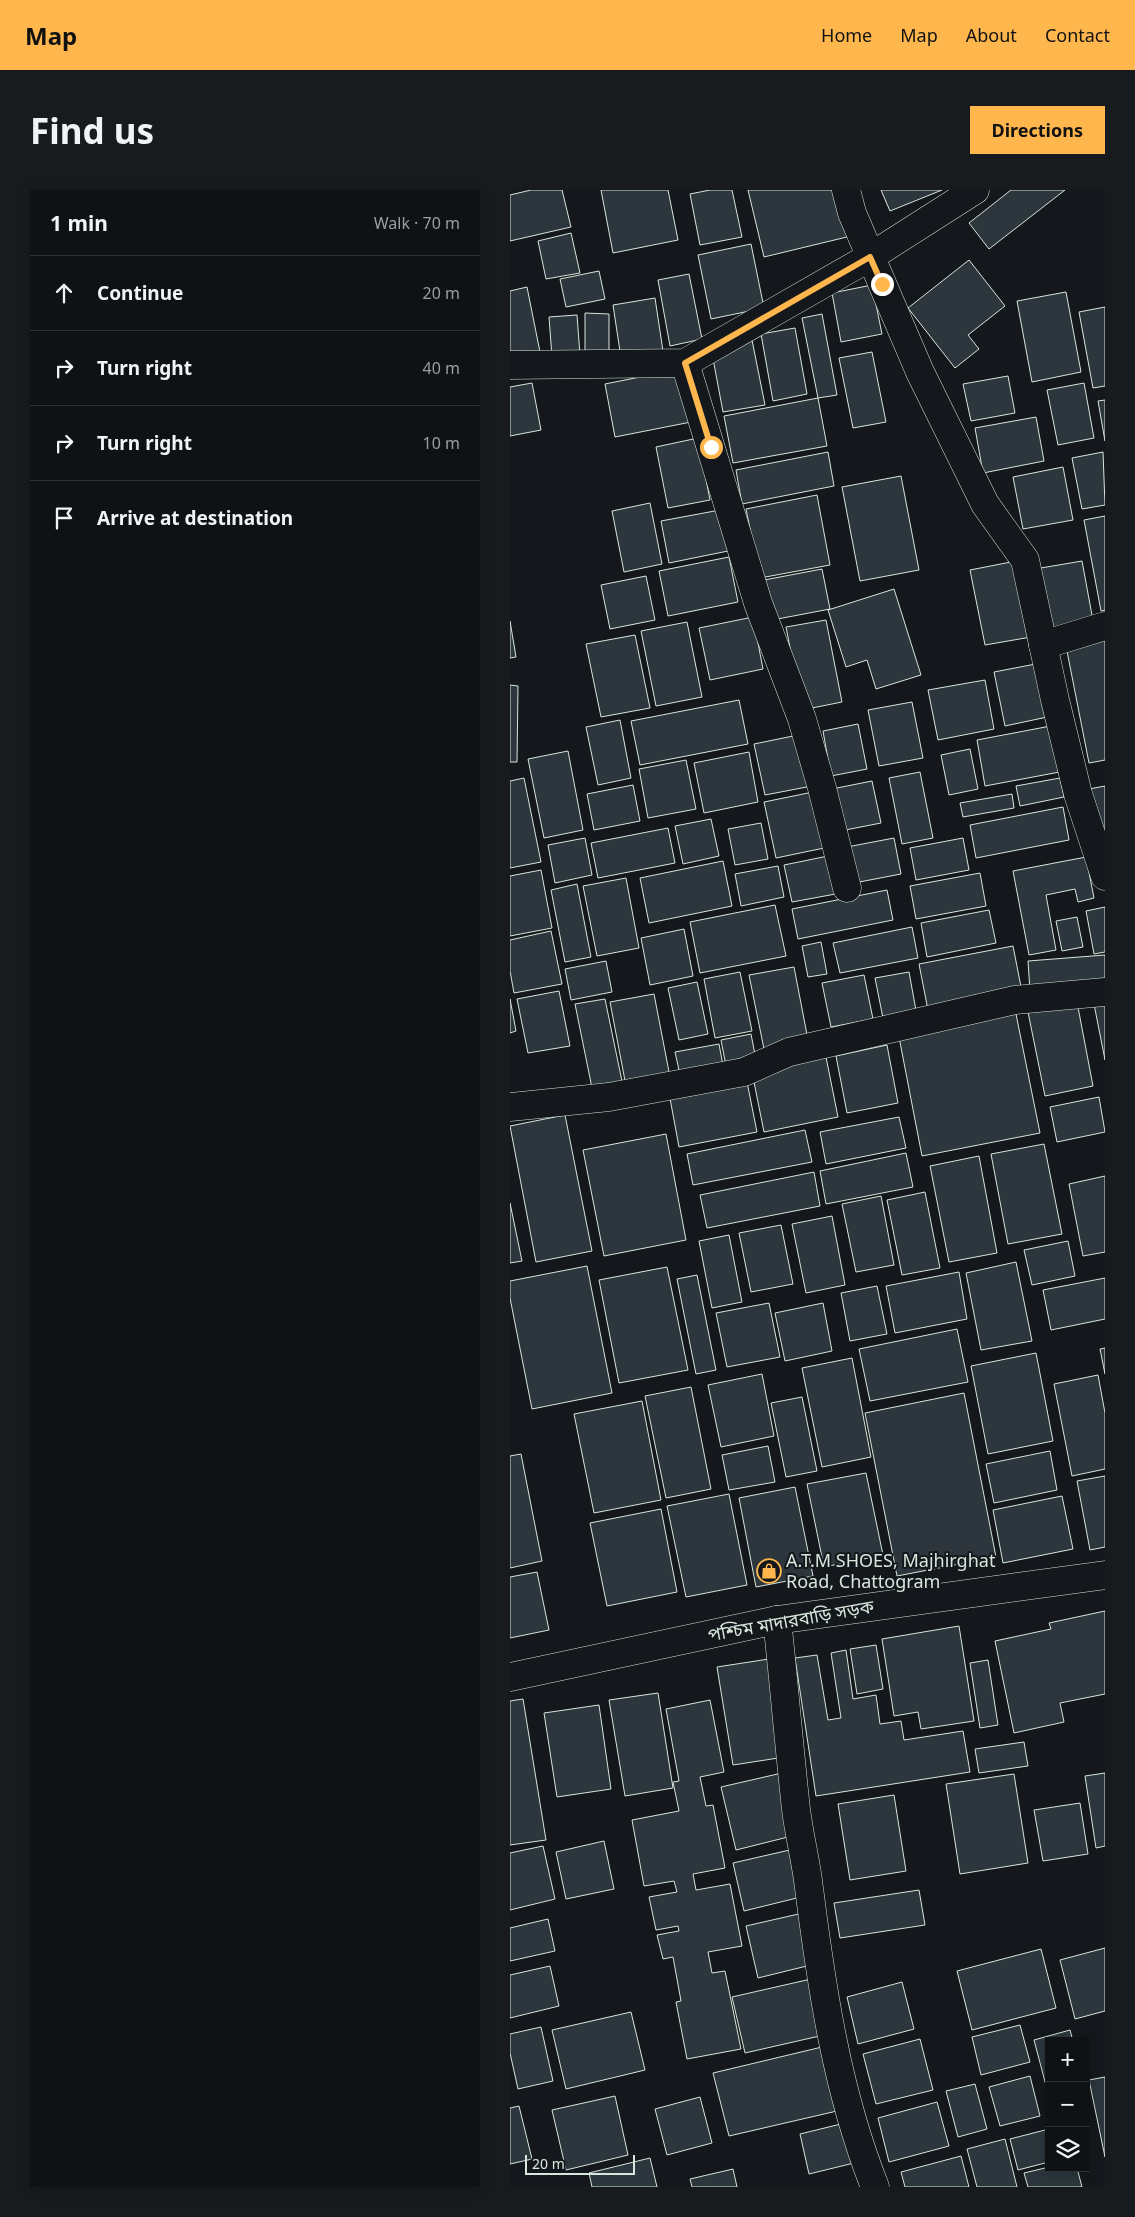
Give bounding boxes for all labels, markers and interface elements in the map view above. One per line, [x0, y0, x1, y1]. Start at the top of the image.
text: Map [25, 19, 77, 52]
text: Home [821, 23, 872, 47]
text: Map [900, 23, 938, 47]
text: About [966, 23, 1017, 47]
text: Contact [1045, 23, 1110, 47]
button: Directions [970, 106, 1105, 154]
text: Find us [30, 107, 154, 154]
text: 1 min [50, 209, 108, 237]
text: Walk · 70 m [374, 212, 460, 234]
route end [871, 273, 894, 296]
icon: ahead [50, 279, 78, 307]
text: Continue [97, 280, 183, 306]
text: 20 m [423, 282, 460, 304]
icon: right [50, 354, 78, 382]
text: Turn right [97, 355, 192, 381]
text: 40 m [423, 357, 460, 379]
icon: right [50, 429, 78, 457]
text: Turn right [97, 430, 192, 456]
text: 10 m [423, 432, 460, 454]
route start [700, 436, 723, 459]
icon: arrive [50, 504, 78, 532]
text: Arrive at destination [97, 505, 293, 531]
place label: A.T.M SHOES, Majhirghat Road, Chattogram [786, 1548, 996, 1593]
shop icon: A.T.M SHOES, Majhirghat Road, Chattogram [756, 1558, 782, 1584]
street label: পশ্চিম মাদারবাড়ি সড়ক [706, 1594, 876, 1646]
map controls [1045, 2037, 1090, 2172]
button: + [1045, 2037, 1090, 2082]
button: − [1045, 2082, 1090, 2127]
button: layers [1045, 2127, 1090, 2172]
scale bar [525, 2152, 635, 2175]
text: 20 m [532, 2154, 565, 2173]

